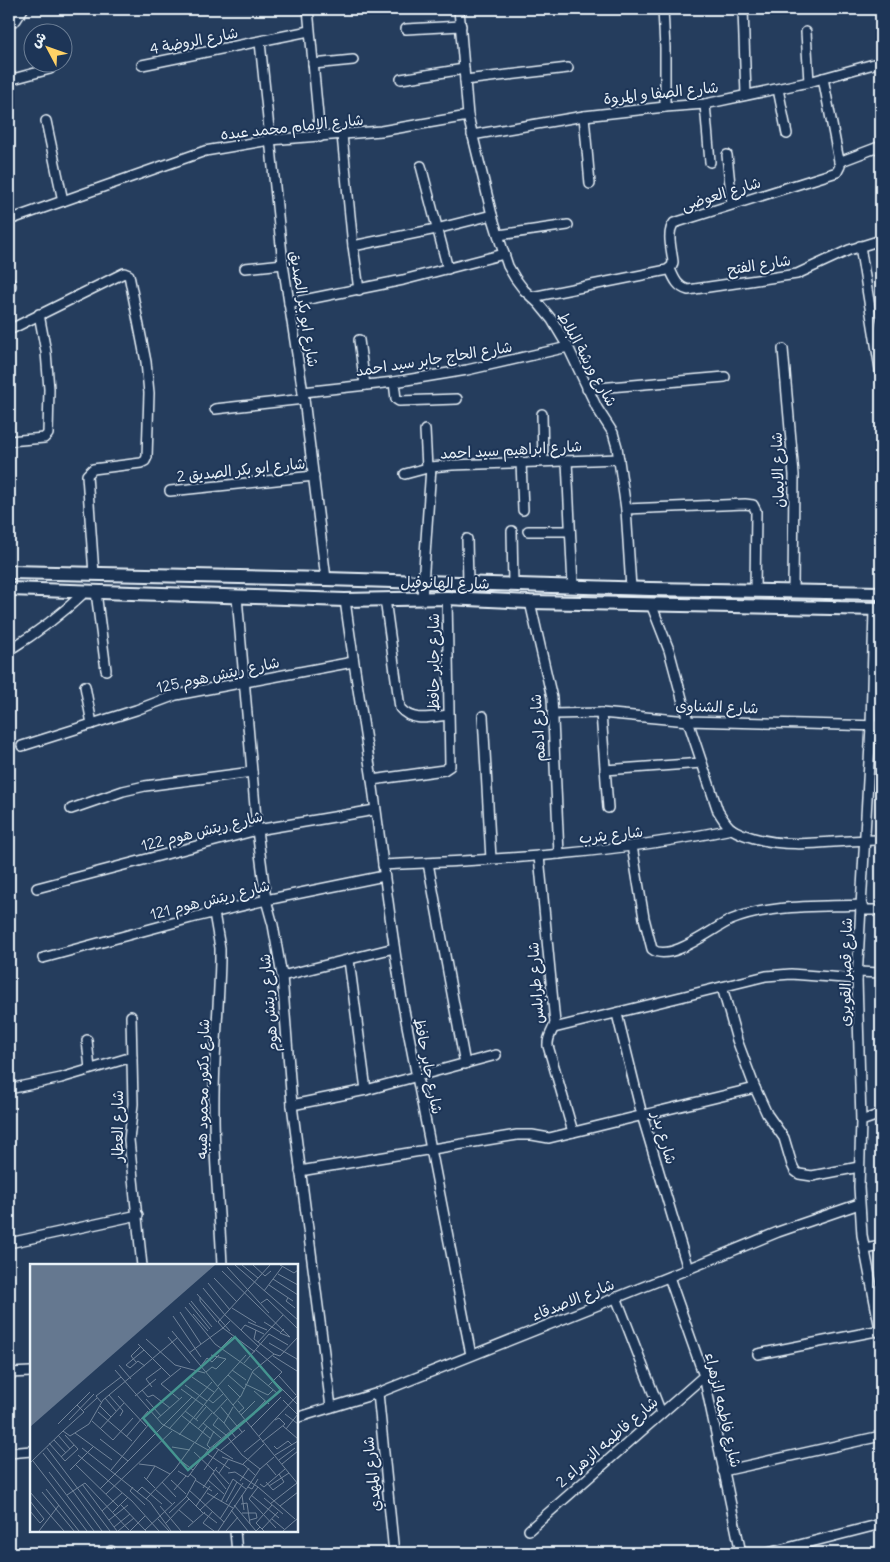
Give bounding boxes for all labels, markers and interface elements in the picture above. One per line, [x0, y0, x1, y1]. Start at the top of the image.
north arrow [22, 22, 72, 72]
street label: شارع الروضة 4 [148, 23, 240, 59]
text: ش [26, 28, 50, 51]
street label: شارع الصفا و المروة [602, 77, 720, 109]
street label: شارع الإمام محمد عبده [220, 110, 365, 145]
street label: شارع العوضى [679, 172, 763, 216]
street label: شارع ابو بكر الصديق [285, 249, 323, 369]
street label: شارع الفتح [726, 250, 792, 280]
street label: شارع ورشة البلاط [553, 308, 621, 410]
street label: شارع الحاج جابر سيد احمد [354, 337, 514, 381]
street label: شارع الايمان [767, 432, 789, 508]
street label: شارع ابراهيم سيد احمد [439, 436, 583, 466]
street label: شارع ابو بكر الصديق 2 [176, 453, 306, 487]
street label: شارع الهانوفيل [400, 572, 490, 594]
street label: شارع جابر حافظ [424, 613, 444, 711]
street label: شارع ريتش هوم 125 [155, 652, 282, 700]
street label: شارع ادهم [526, 693, 552, 763]
street label: شارع الشناوى [675, 696, 759, 718]
street label: شارع ريتش هوم 122 [139, 806, 265, 858]
street label: شارع يثرب [578, 822, 644, 848]
street label: شارع ريتش هوم 121 [148, 875, 272, 926]
street label: شارع قصر القويرى [835, 917, 857, 1027]
street label: شارع طرابلس [523, 941, 549, 1025]
street label: شارع ريتش هوم [255, 953, 285, 1053]
street label: شارع جابر حافظ [409, 1016, 447, 1116]
street label: شارع دكتور محمود هيبه [192, 1019, 214, 1159]
street label: شارع العطار [108, 1090, 128, 1163]
street label: شارع بدر [647, 1108, 681, 1167]
inset map [30, 1264, 298, 1532]
street label: شارع الاصدقاء [529, 1274, 617, 1326]
street label: شارع فاطمه الزهراء [700, 1351, 746, 1469]
street label: شارع فاطمه الزهراء 2 [552, 1392, 662, 1492]
street label: شارع المهدي [358, 1435, 387, 1513]

